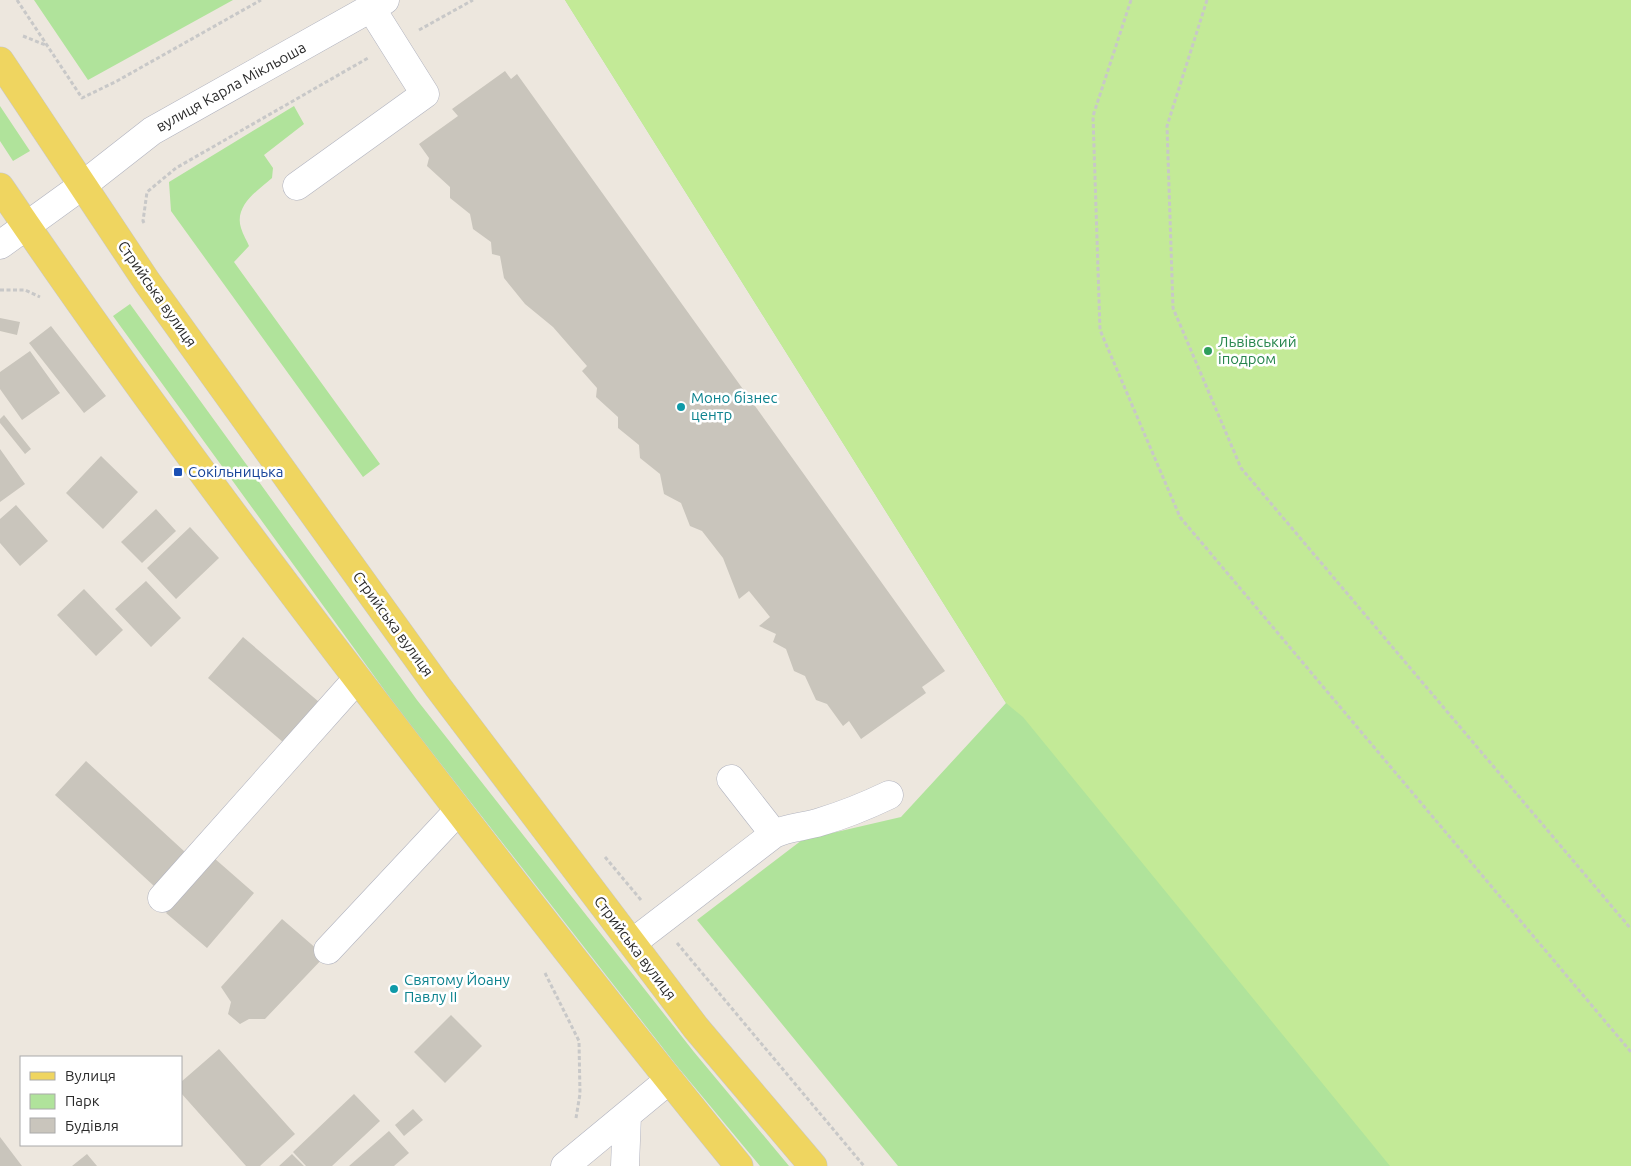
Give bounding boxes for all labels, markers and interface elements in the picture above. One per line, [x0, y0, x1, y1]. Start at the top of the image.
street label: вулиця Карла Мікльоша [153, 38, 309, 135]
street label: Стрийська вулиця [114, 237, 200, 350]
place label: Львівський іподром [1218, 333, 1297, 367]
marker: Львівський іподром [1202, 345, 1214, 357]
place label: Моно бізнес центр [691, 389, 777, 423]
marker: Моно бізнес центр [675, 401, 687, 413]
place label: Сокільницька [188, 463, 283, 480]
marker: Сокільницька [172, 466, 184, 478]
street label: Стрийська вулиця [350, 568, 437, 679]
street label: Стрийська вулиця [591, 893, 680, 1003]
place label: Святому Йоану Павлу ІІ [404, 971, 510, 1005]
marker: Святому Йоану Павлу ІІ [388, 983, 400, 995]
legend [20, 1056, 182, 1146]
text: Вулиця [65, 1067, 116, 1084]
text: Парк [65, 1092, 100, 1109]
text: Будівля [65, 1117, 119, 1134]

